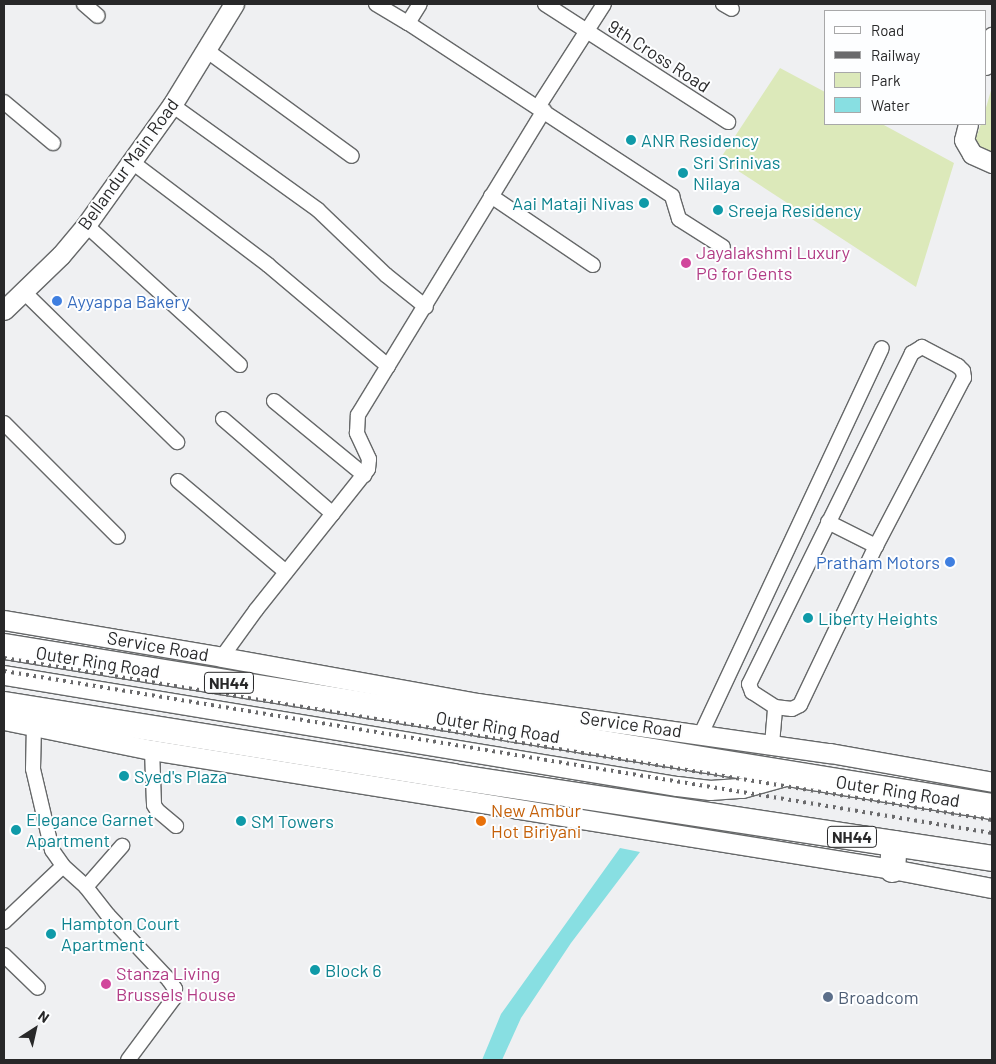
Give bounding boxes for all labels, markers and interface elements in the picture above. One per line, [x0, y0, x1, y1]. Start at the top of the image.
legend [824, 10, 986, 125]
street label: 9th Cross Road [604, 15, 714, 97]
text: Road [871, 21, 904, 39]
text: Railway [871, 46, 920, 64]
text: Park [871, 71, 900, 89]
street label: Bellandur Main Road [73, 94, 183, 234]
text: Water [871, 96, 910, 114]
place label: ANR Residency [641, 129, 759, 151]
marker: ANR Residency [625, 134, 637, 146]
place label: Sri Srinivas Nilaya [693, 152, 780, 194]
marker: Sri Srinivas Nilaya [677, 167, 689, 179]
place label: Aai Mataji Nivas [512, 192, 634, 214]
marker: Aai Mataji Nivas [638, 197, 650, 209]
place label: Sreeja Residency [728, 199, 862, 221]
marker: Sreeja Residency [712, 204, 724, 216]
place label: Jayalakshmi Luxury PG for Gents [696, 242, 850, 284]
marker: Jayalakshmi Luxury PG for Gents [680, 257, 692, 269]
place label: Ayyappa Bakery [67, 290, 190, 312]
marker: Ayyappa Bakery [51, 295, 63, 307]
place label: Pratham Motors [816, 551, 940, 573]
marker: Pratham Motors [944, 556, 956, 568]
place label: Liberty Heights [818, 607, 938, 629]
marker: Liberty Heights [802, 612, 814, 624]
street label: Service Road [106, 626, 210, 666]
street label: Outer Ring Road [34, 642, 162, 682]
road number: NH44 [203, 670, 255, 696]
street label: Service Road [579, 706, 683, 742]
street label: Outer Ring Road [434, 707, 562, 747]
place label: Syed's Plaza [134, 765, 227, 787]
marker: Syed's Plaza [118, 770, 130, 782]
street label: Outer Ring Road [834, 771, 962, 811]
place label: New Ambur Hot Biriyani [491, 800, 581, 842]
place label: Elegance Garnet Apartment [26, 809, 154, 852]
place label: SM Towers [251, 810, 334, 832]
marker: SM Towers [235, 815, 247, 827]
marker: New Ambur Hot Biriyani [475, 815, 487, 827]
marker: Elegance Garnet Apartment [10, 824, 22, 836]
road number: NH44 [826, 824, 878, 850]
place label: Hampton Court Apartment [61, 913, 180, 956]
marker: Hampton Court Apartment [45, 928, 57, 940]
place label: Block 6 [325, 959, 381, 981]
place label: Stanza Living Brussels House [116, 963, 236, 1006]
marker: Block 6 [309, 964, 321, 976]
marker: Stanza Living Brussels House [100, 978, 112, 990]
place label: Broadcom [838, 986, 919, 1008]
marker: Broadcom [822, 991, 834, 1003]
north arrow [10, 1004, 60, 1054]
text: N [35, 1007, 53, 1026]

